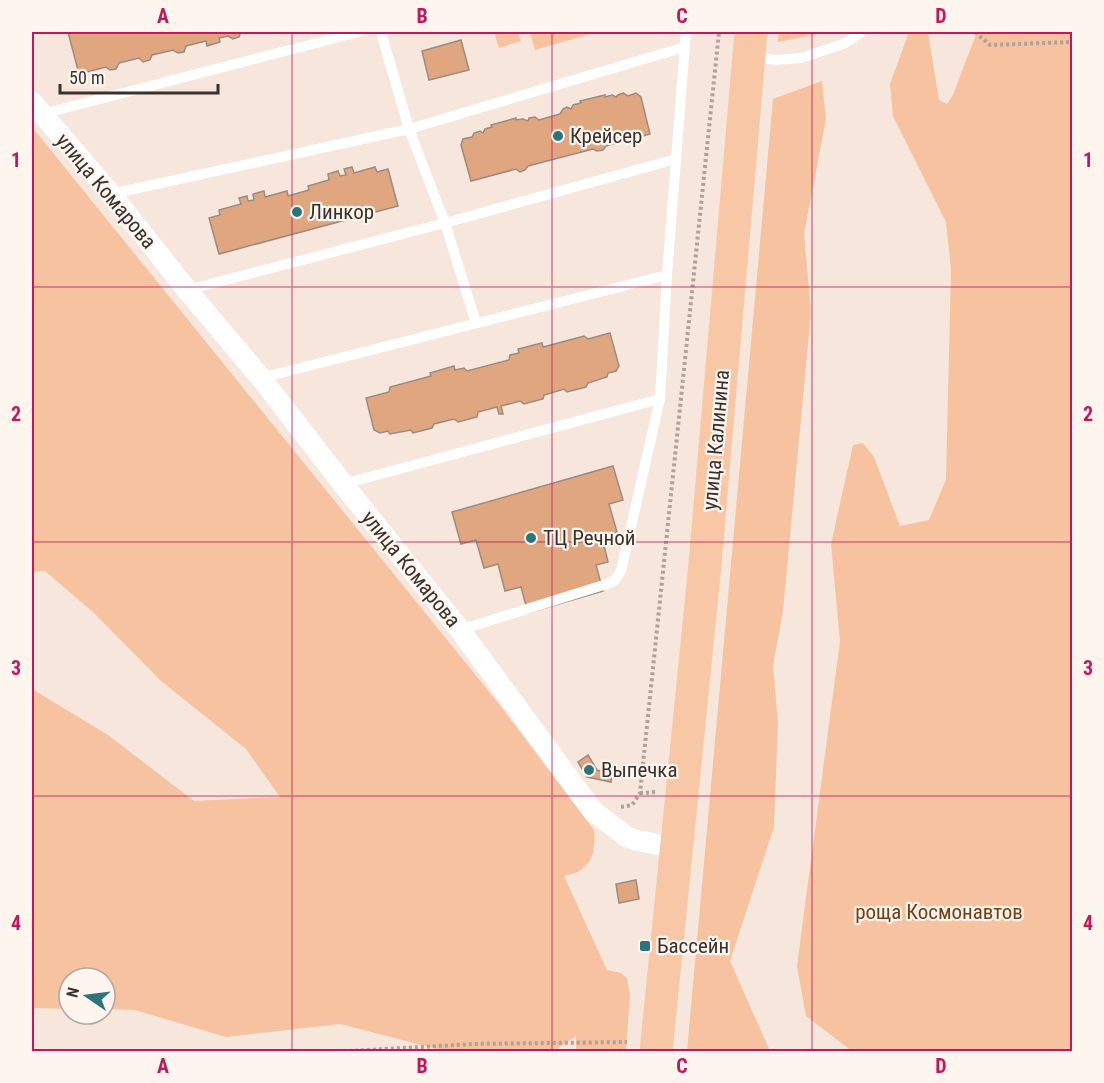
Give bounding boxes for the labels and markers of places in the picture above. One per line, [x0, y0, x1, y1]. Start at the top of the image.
place label: Крейсер [570, 124, 642, 148]
marker: Крейсер [551, 129, 565, 143]
place label: Линкор [309, 200, 374, 224]
marker: Линкор [290, 205, 304, 219]
place label: ТЦ Речной [543, 526, 636, 550]
marker: ТЦ Речной [524, 531, 538, 545]
place label: Выпечка [601, 758, 678, 782]
marker: Выпечка [582, 763, 596, 777]
place label: Бассейн [657, 934, 729, 958]
marker: Бассейн [638, 939, 652, 953]

